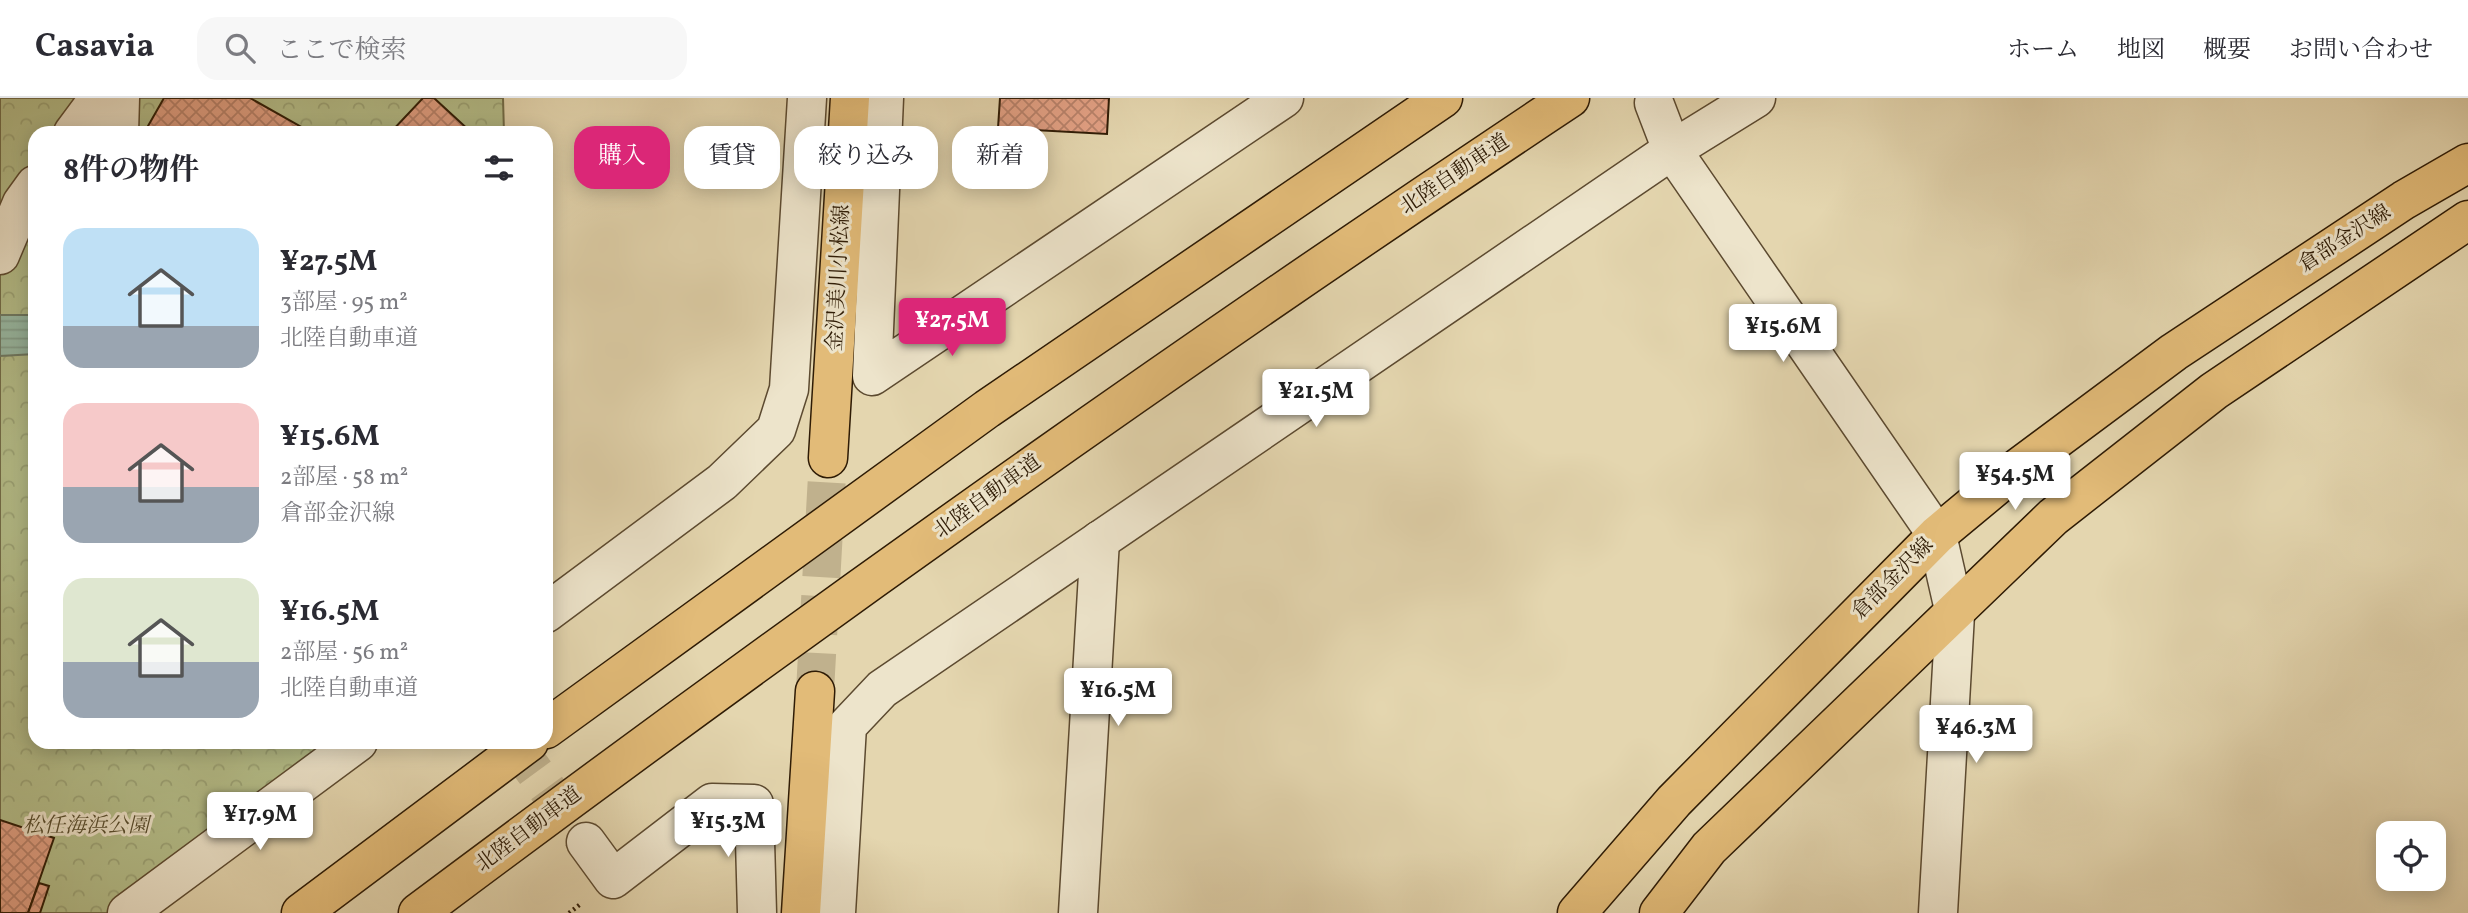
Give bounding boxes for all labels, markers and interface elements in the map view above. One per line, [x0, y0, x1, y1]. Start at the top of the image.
search box [197, 17, 687, 80]
text: Casavia [35, 25, 155, 71]
icon: search [221, 29, 259, 67]
text: ここで検索 [277, 33, 407, 69]
text: ホーム [2007, 34, 2079, 68]
text: 地図 [2117, 34, 2165, 68]
text: 概要 [2203, 34, 2251, 68]
text: お問い合わせ [2289, 34, 2433, 68]
chip: 購入 [574, 126, 670, 189]
chip: 賃貸 [684, 126, 780, 189]
chip: 絞り込み [794, 126, 938, 189]
chip: 新着 [952, 126, 1048, 189]
street label: 北陸自動車道 [1395, 128, 1515, 222]
icon: filters [480, 149, 518, 187]
text: 8件の物件 [63, 150, 199, 192]
street label: 倉部金沢線 [2293, 198, 2397, 280]
street label: 金沢美川小松線 [821, 204, 857, 352]
text: ¥27.5M [280, 241, 377, 283]
icon: home [119, 256, 203, 340]
text: 3部屋 · 95 m² [280, 287, 408, 319]
pin: ¥27.5M [895, 299, 1009, 358]
pin: ¥15.6M [1726, 304, 1840, 364]
text: ¥27.5M [915, 305, 989, 337]
text: ¥15.6M [1745, 311, 1821, 343]
text: 北陸自動車道 [280, 323, 418, 355]
pin: ¥21.5M [1259, 370, 1373, 429]
text: ¥21.5M [1278, 376, 1354, 408]
text: ¥15.6M [280, 416, 379, 458]
icon: home [119, 431, 203, 515]
street label: 北陸自動車道 [929, 448, 1047, 546]
pin: ¥54.5M [1958, 452, 2072, 512]
text: ¥54.5M [1975, 459, 2055, 491]
text: 2部屋 · 58 m² [280, 462, 408, 494]
text: 倉部金沢線 [280, 498, 395, 530]
street label: 倉部金沢線 [1846, 532, 1940, 626]
text: ¥16.5M [280, 591, 379, 633]
icon: home [119, 606, 203, 690]
text: 2部屋 · 56 m² [280, 637, 408, 669]
pin: ¥16.5M [1061, 668, 1175, 728]
text: 北陸自動車道 [280, 673, 418, 705]
text: ¥16.5M [1080, 675, 1156, 707]
pin: ¥46.3M [1919, 706, 2033, 765]
text: ¥46.3M [1935, 712, 2017, 744]
street label: 北陸自動車道 [470, 781, 588, 879]
pin: ¥17.9M [203, 792, 317, 852]
text: ¥17.9M [223, 799, 297, 831]
pin: ¥15.3M [671, 800, 785, 859]
text: ¥15.3M [691, 806, 765, 838]
park label: 松任海浜公園 [23, 812, 152, 841]
map controls [2376, 821, 2446, 891]
button: locate [2376, 821, 2446, 891]

